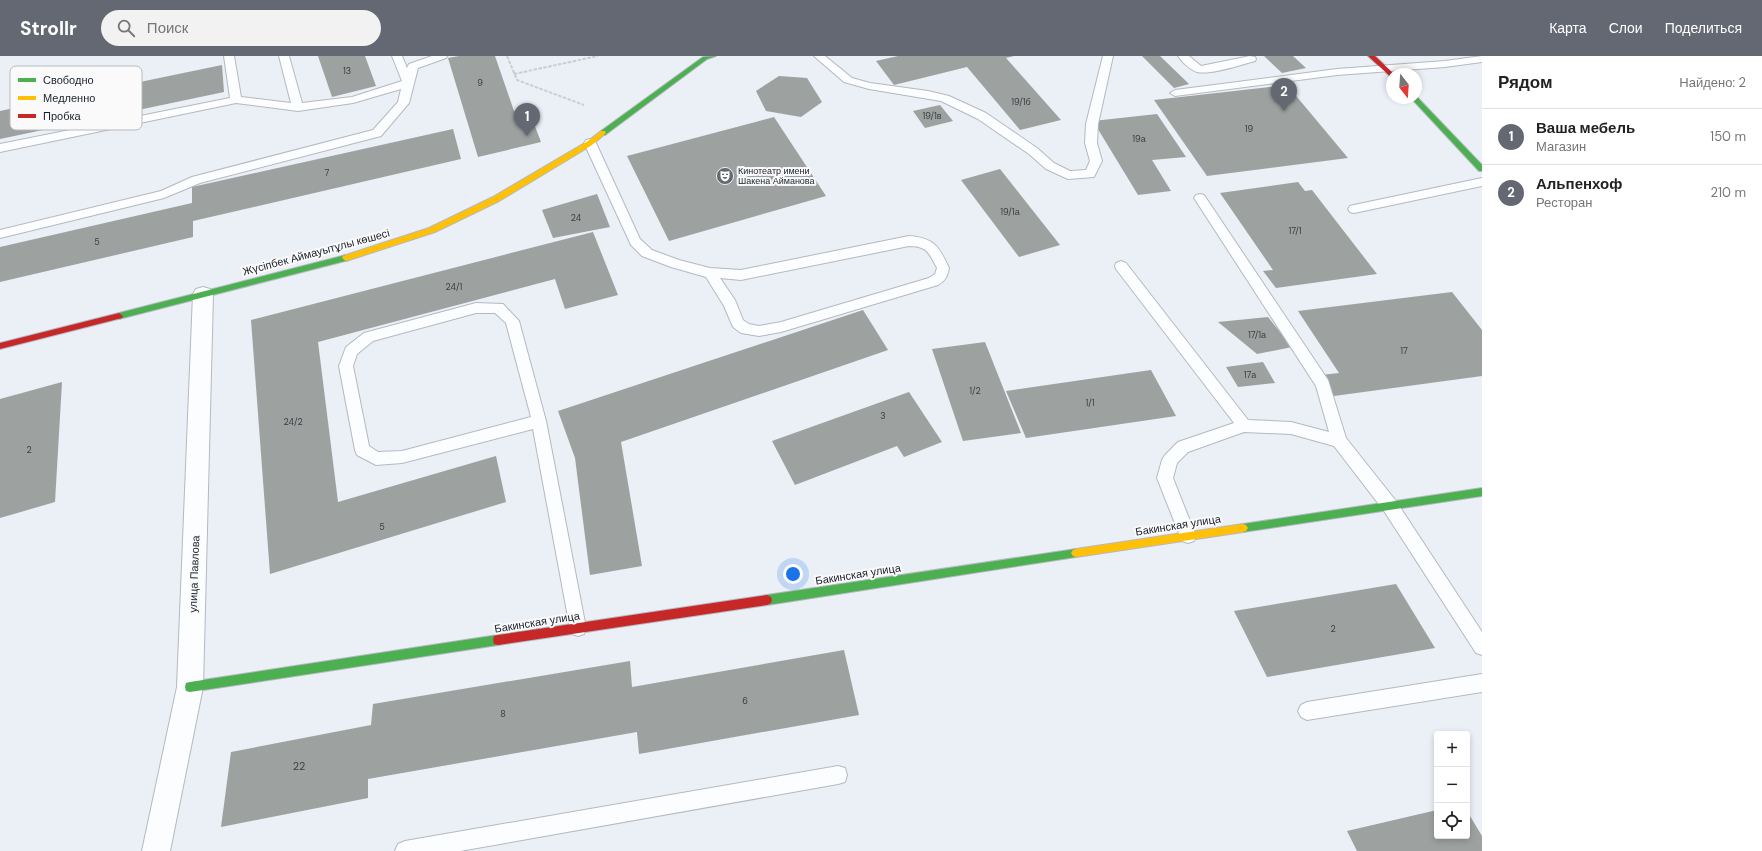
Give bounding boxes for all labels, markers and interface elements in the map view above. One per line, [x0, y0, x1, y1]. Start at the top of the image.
search box [101, 10, 381, 46]
text: Strollr [20, 16, 77, 41]
icon: search [115, 17, 137, 39]
text: Поиск [147, 18, 188, 38]
text: Карта [1549, 19, 1587, 37]
text: Слои [1609, 19, 1643, 37]
text: Поделиться [1665, 19, 1742, 37]
house number: 13 [343, 65, 351, 77]
legend [10, 66, 142, 130]
north arrow [1386, 68, 1422, 104]
text: Рядом [1498, 71, 1553, 93]
text: Свободно [43, 73, 94, 87]
text: Найдено: 2 [1679, 74, 1746, 91]
house number: 9 [477, 77, 483, 89]
pin: 2 [1271, 78, 1297, 111]
text: Медленно [43, 91, 95, 105]
house number: 19/1б [1011, 96, 1031, 108]
pin: 1 [514, 103, 540, 136]
text: Пробка [43, 109, 81, 123]
house number: 19/1в [922, 110, 942, 122]
text: Ваша мебель [1536, 118, 1635, 138]
house number: 19 [1245, 123, 1254, 135]
text: 1 [1509, 128, 1513, 145]
text: 150 m [1710, 128, 1746, 145]
house number: 19а [1132, 133, 1146, 145]
text: Магазин [1536, 138, 1586, 155]
place label: Кинотеатр имени Шакена Айманова [738, 165, 815, 187]
theatre icon: Кинотеатр имени Шакена Айманова [715, 166, 735, 186]
house number: 7 [325, 167, 330, 179]
text: Альпенхоф [1536, 174, 1622, 194]
text: 2 [1507, 184, 1515, 201]
text: 210 m [1711, 184, 1746, 201]
text: Ресторан [1536, 194, 1593, 211]
house number: 19/1а [1000, 206, 1020, 218]
house number: 24 [571, 212, 582, 224]
house number: 17/1 [1288, 225, 1302, 237]
street label: Жүсіпбек Аймауытұлы көшесі [241, 226, 391, 278]
house number: 5 [94, 236, 100, 248]
house number: 24/1 [446, 281, 463, 293]
house number: 17/1а [1248, 329, 1266, 341]
house number: 17 [1400, 345, 1408, 357]
house number: 17а [1244, 369, 1256, 381]
house number: 1/2 [969, 385, 981, 397]
house number: 1/1 [1085, 397, 1095, 409]
house number: 3 [880, 410, 886, 422]
house number: 24/2 [283, 416, 303, 428]
house number: 2 [26, 444, 32, 456]
street label: Бакинская улица [1134, 511, 1223, 539]
house number: 5 [379, 521, 385, 533]
street label: улица Павлова [186, 534, 202, 613]
street label: Бакинская улица [814, 560, 903, 588]
your location [783, 564, 803, 584]
street label: Бакинская улица [493, 608, 582, 636]
house number: 2 [1330, 623, 1336, 635]
house number: 6 [742, 695, 748, 707]
house number: 8 [500, 708, 506, 720]
map controls [1434, 731, 1470, 839]
button: + [1434, 731, 1470, 767]
house number: 22 [293, 759, 305, 773]
button: − [1434, 767, 1470, 803]
button: locate [1434, 803, 1470, 839]

